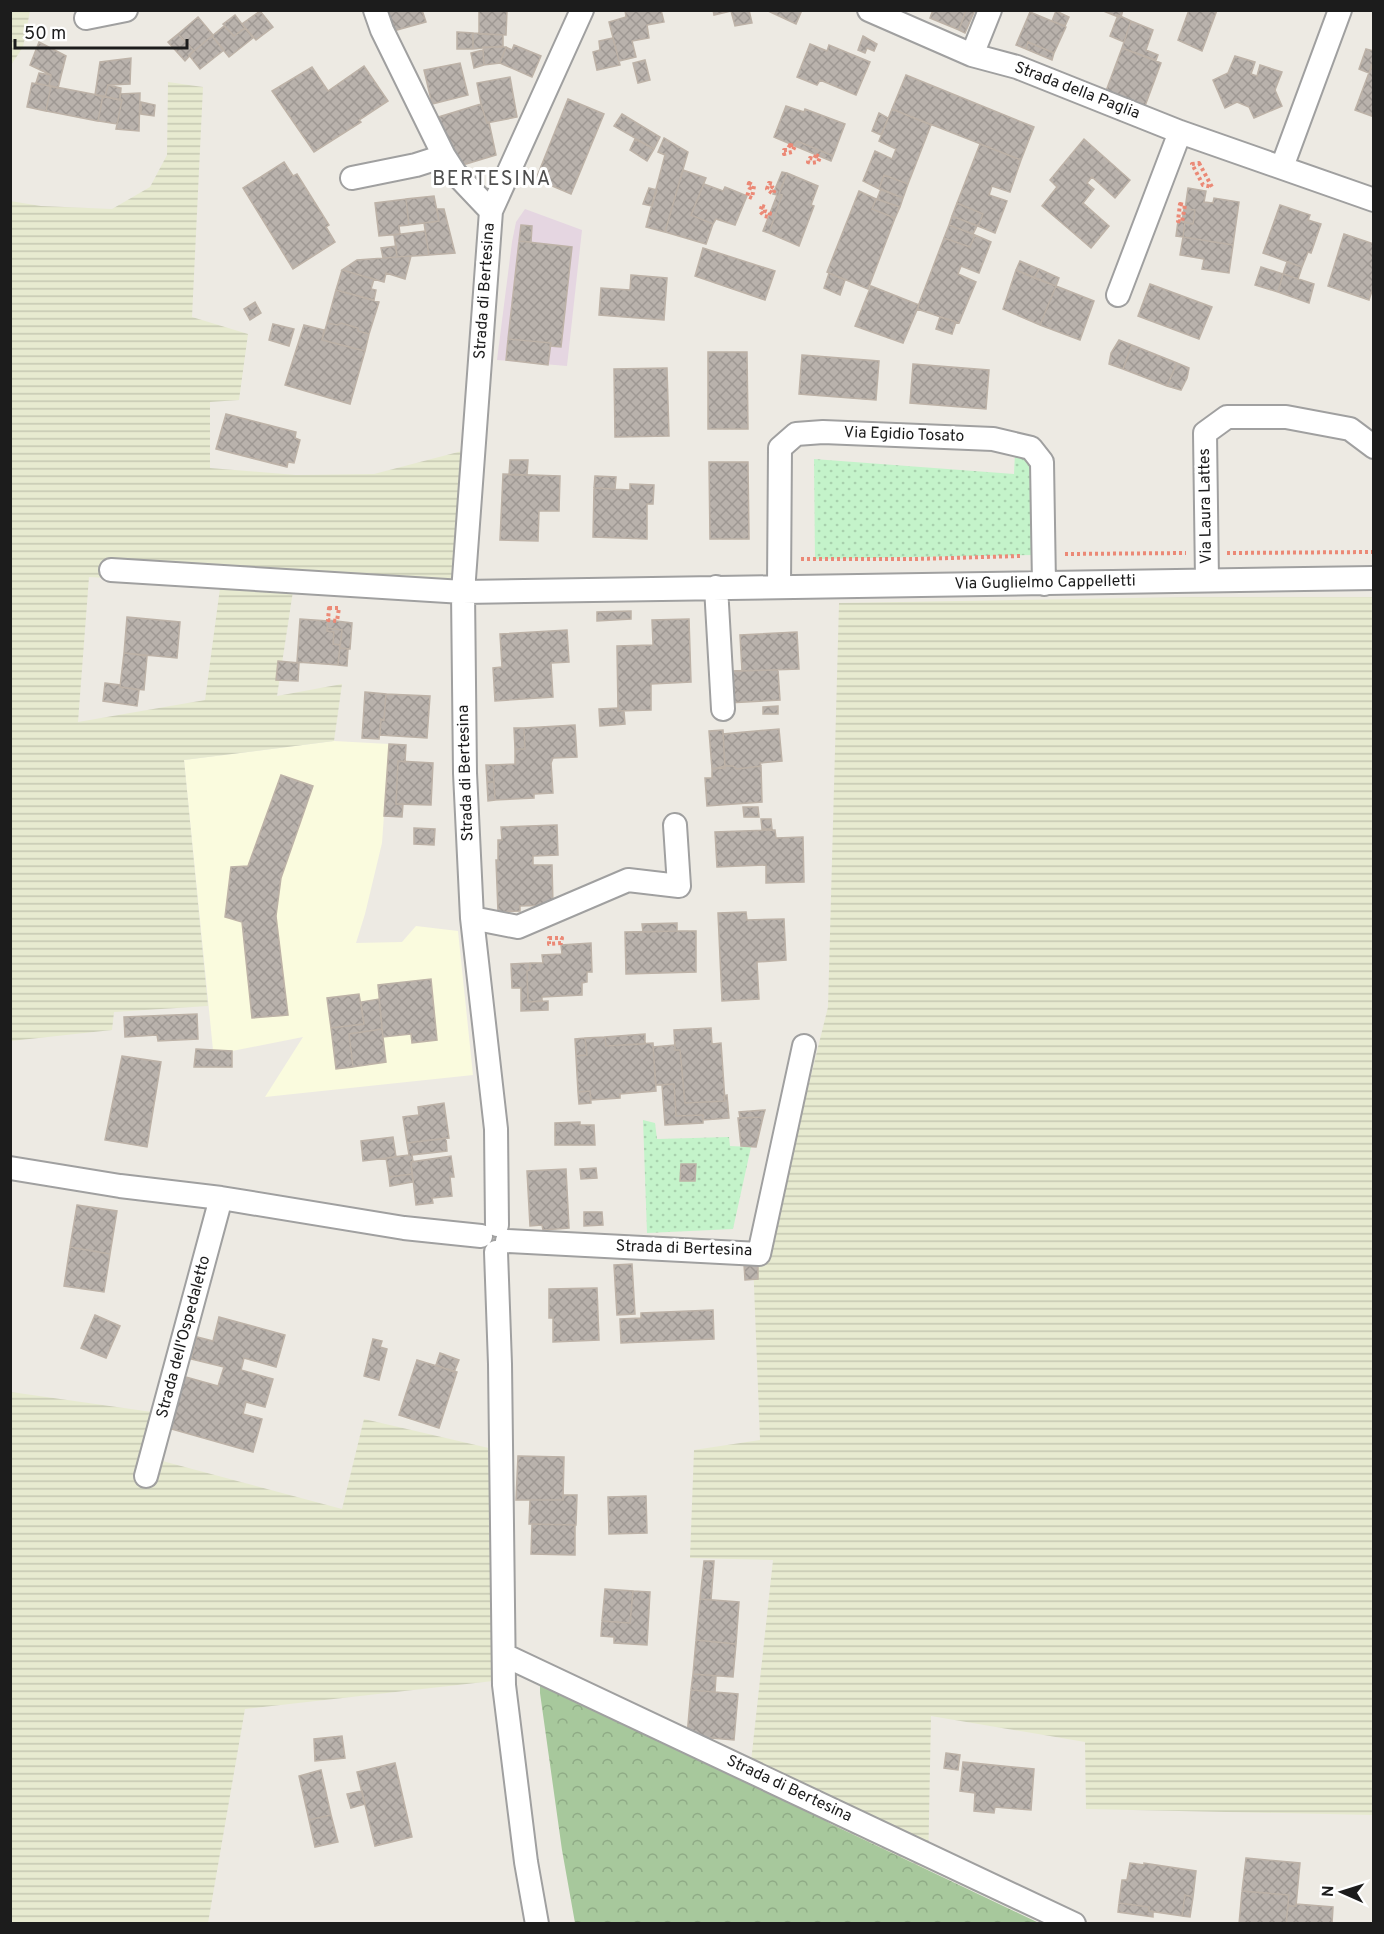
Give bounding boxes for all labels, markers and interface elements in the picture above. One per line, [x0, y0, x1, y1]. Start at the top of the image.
scale bar [15, 12, 188, 50]
text: 50 m [24, 23, 66, 46]
street label: Strada della Paglia [1011, 58, 1143, 124]
district label: BERTESINA [432, 167, 552, 193]
street label: Strada di Bertesina [470, 222, 500, 360]
street label: Via Egidio Tosato [843, 423, 965, 447]
street label: Via Laura Lattes [1195, 448, 1217, 564]
street label: Via Guglielmo Cappelletti [954, 571, 1136, 595]
street label: Strada di Bertesina [454, 704, 478, 842]
street label: Strada di Bertesina [615, 1237, 753, 1261]
street label: Strada dell'Ospedaletto [153, 1253, 215, 1421]
street label: Strada di Bertesina [723, 1751, 855, 1827]
north arrow [1312, 1862, 1372, 1922]
text: N [1319, 1885, 1339, 1898]

